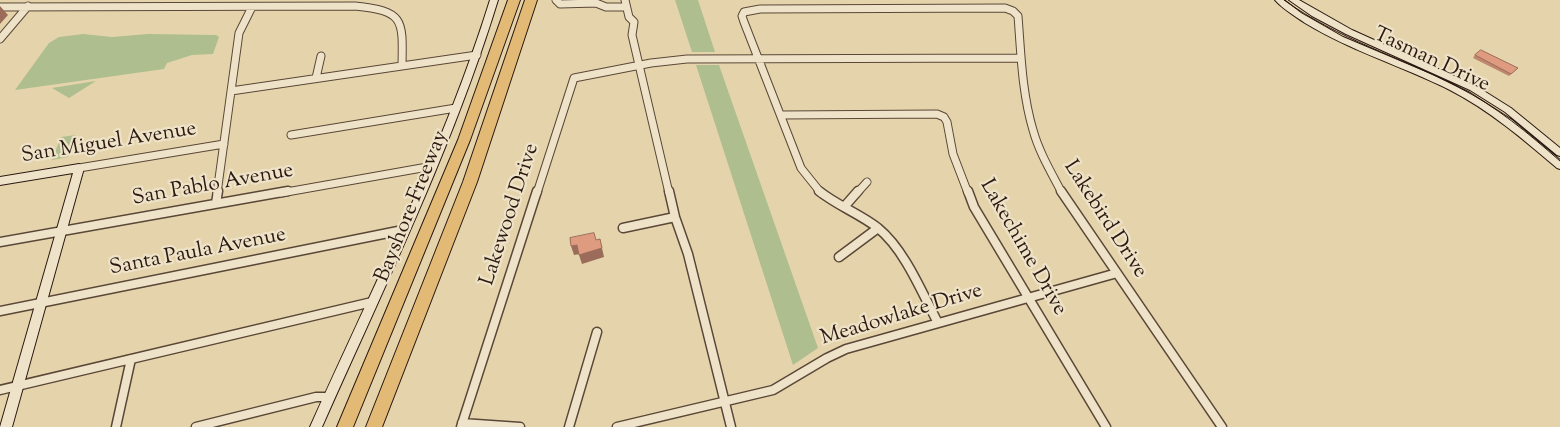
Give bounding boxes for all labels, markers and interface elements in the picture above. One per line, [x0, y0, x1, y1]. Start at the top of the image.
street label: Tasman Drive [1369, 23, 1493, 99]
street label: San Miguel Avenue [20, 118, 198, 170]
street label: Bayshore Freeway [371, 128, 455, 286]
street label: Lakewood Drive [476, 141, 546, 289]
street label: Lakebird Drive [1057, 157, 1151, 283]
street label: San Pablo Avenue [130, 159, 296, 213]
street label: Lakechime Drive [973, 176, 1071, 320]
street label: Santa Paula Avenue [108, 224, 288, 282]
street label: Meadowlake Drive [818, 279, 986, 353]

